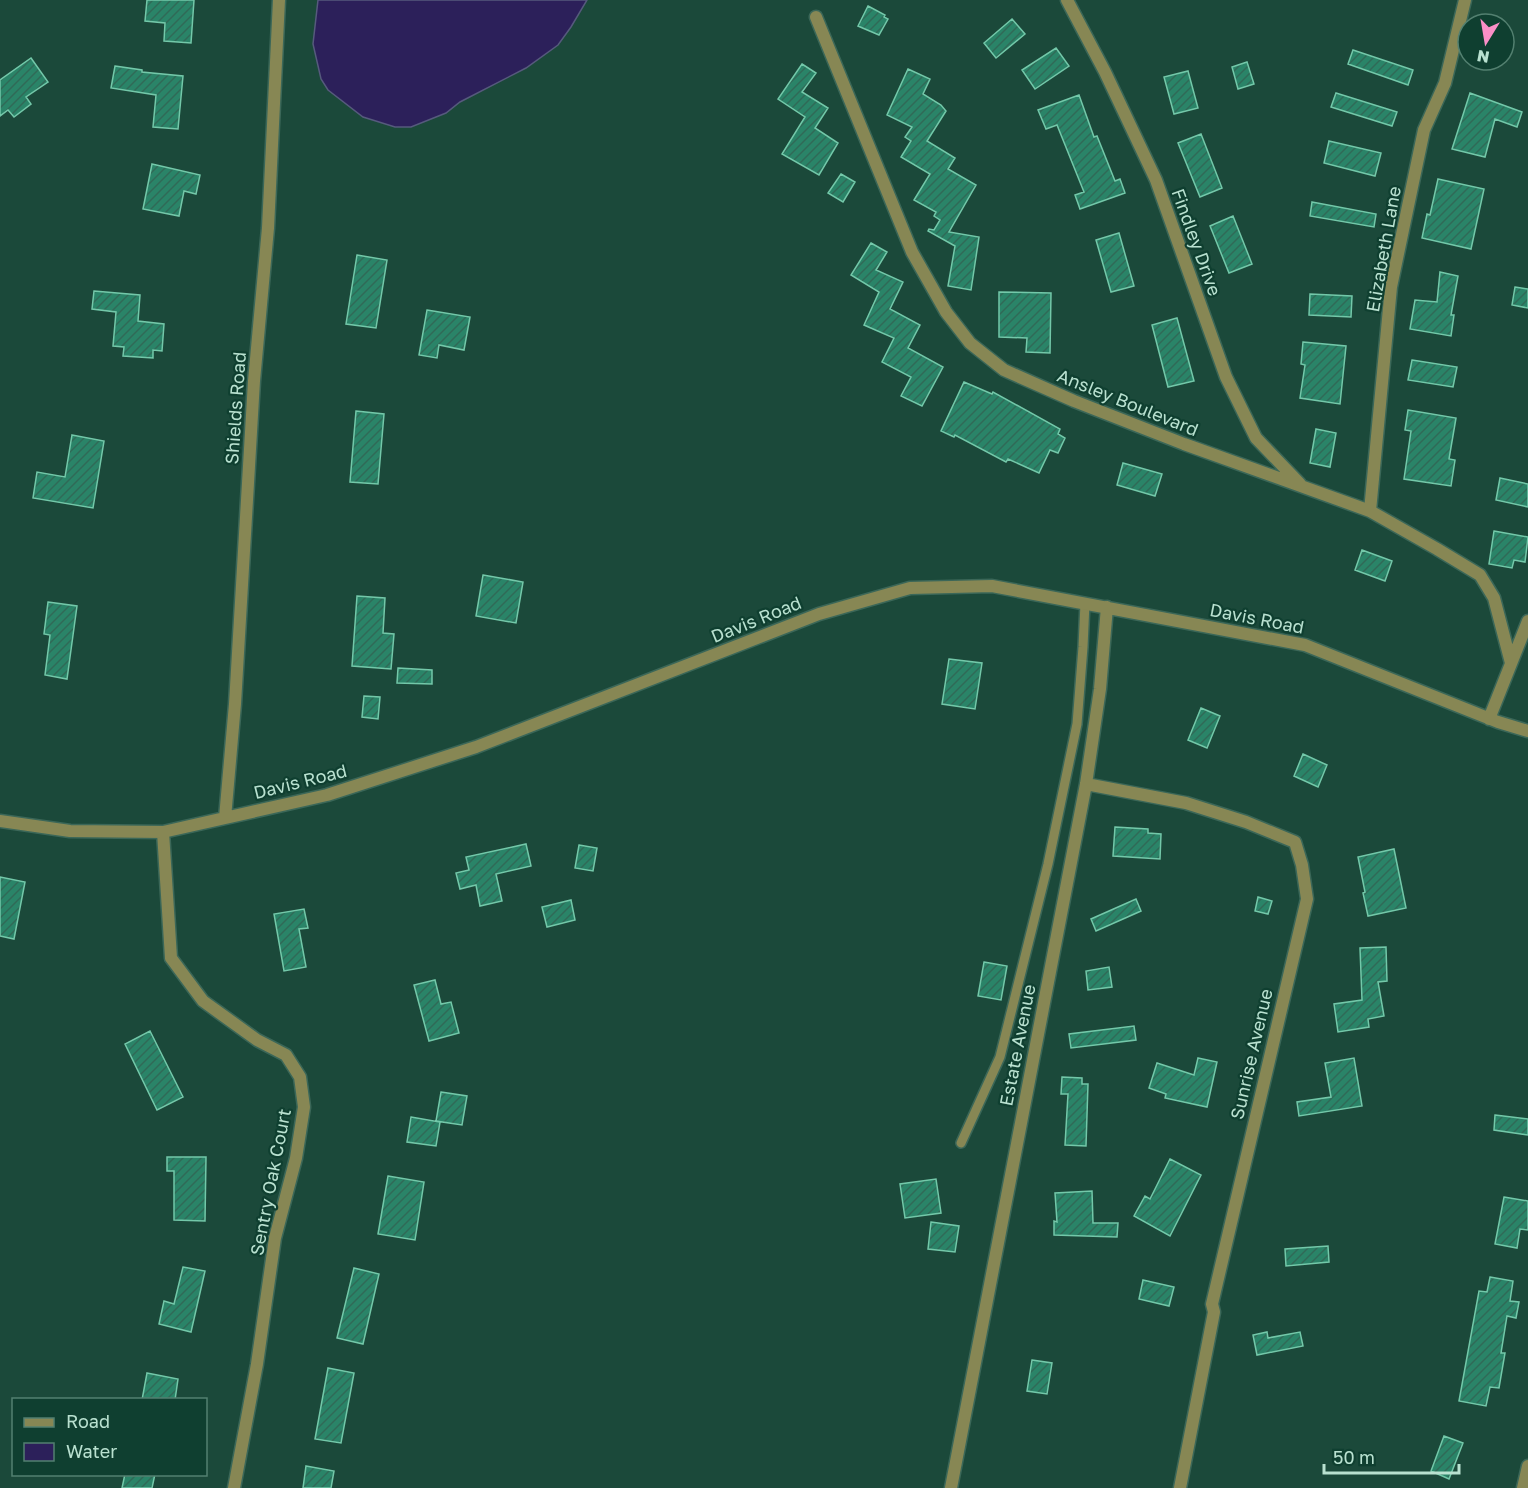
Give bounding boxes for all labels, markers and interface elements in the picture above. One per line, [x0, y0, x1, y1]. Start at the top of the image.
north arrow [1456, 12, 1516, 72]
text: N [1475, 46, 1491, 68]
street label: Elizabeth Lane [1361, 184, 1405, 314]
street label: Findley Drive [1167, 185, 1227, 299]
street label: Shields Road [220, 351, 250, 465]
street label: Ansley Boulevard [1054, 364, 1202, 440]
street label: Davis Road [708, 591, 804, 647]
street label: Davis Road [1208, 598, 1306, 638]
street label: Davis Road [251, 759, 349, 803]
street label: Estate Avenue [994, 982, 1040, 1108]
street label: Sunrise Avenue [1225, 987, 1277, 1121]
street label: Sentry Oak Court [245, 1107, 295, 1257]
legend [12, 1398, 207, 1476]
text: Road [66, 1410, 110, 1432]
scale bar [1324, 1437, 1459, 1475]
text: Water [66, 1440, 117, 1462]
text: 50 m [1333, 1446, 1375, 1468]

